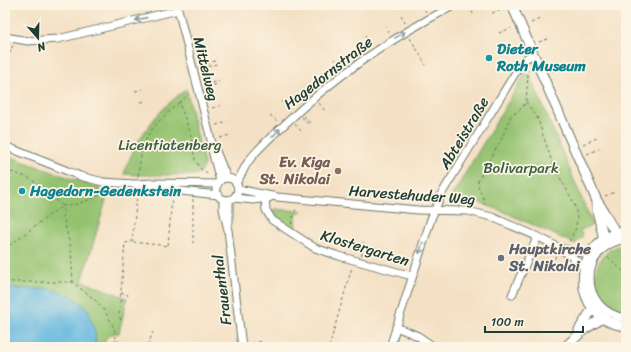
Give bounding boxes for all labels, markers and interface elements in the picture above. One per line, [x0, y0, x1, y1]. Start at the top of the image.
one-way arrow [134, 16, 147, 24]
north arrow [18, 18, 58, 58]
street label: Hagedornstraße [278, 29, 379, 116]
one-way arrow [394, 31, 406, 39]
street label: Mittelweg [185, 34, 227, 104]
text: N [34, 36, 49, 57]
place label: Dieter Roth Museum [496, 36, 586, 79]
marker: Dieter Roth Museum [484, 53, 494, 63]
street label: Abteistraße [431, 91, 496, 175]
one-way arrow [271, 128, 281, 137]
park label: Licentiatenberg [118, 132, 222, 158]
place label: Ev. Kiga St. Nikolai [258, 149, 331, 192]
park label: Bolivarpark [483, 155, 559, 181]
marker: Ev. Kiga St. Nikolai [333, 166, 343, 176]
place label: Hagedorn-Gedenkstein [29, 178, 182, 204]
street label: Harvestehuder Weg [348, 178, 477, 212]
marker: Hagedorn-Gedenkstein [17, 186, 27, 196]
street label: Klostergarten [317, 222, 413, 274]
place label: Hauptkirche St. Nikolai [508, 236, 591, 279]
one-way arrow [417, 241, 425, 253]
street label: Frauenthal [205, 253, 239, 327]
marker: Hauptkirche St. Nikolai [496, 253, 506, 263]
scale bar [485, 308, 583, 334]
text: 100 m [491, 311, 524, 333]

